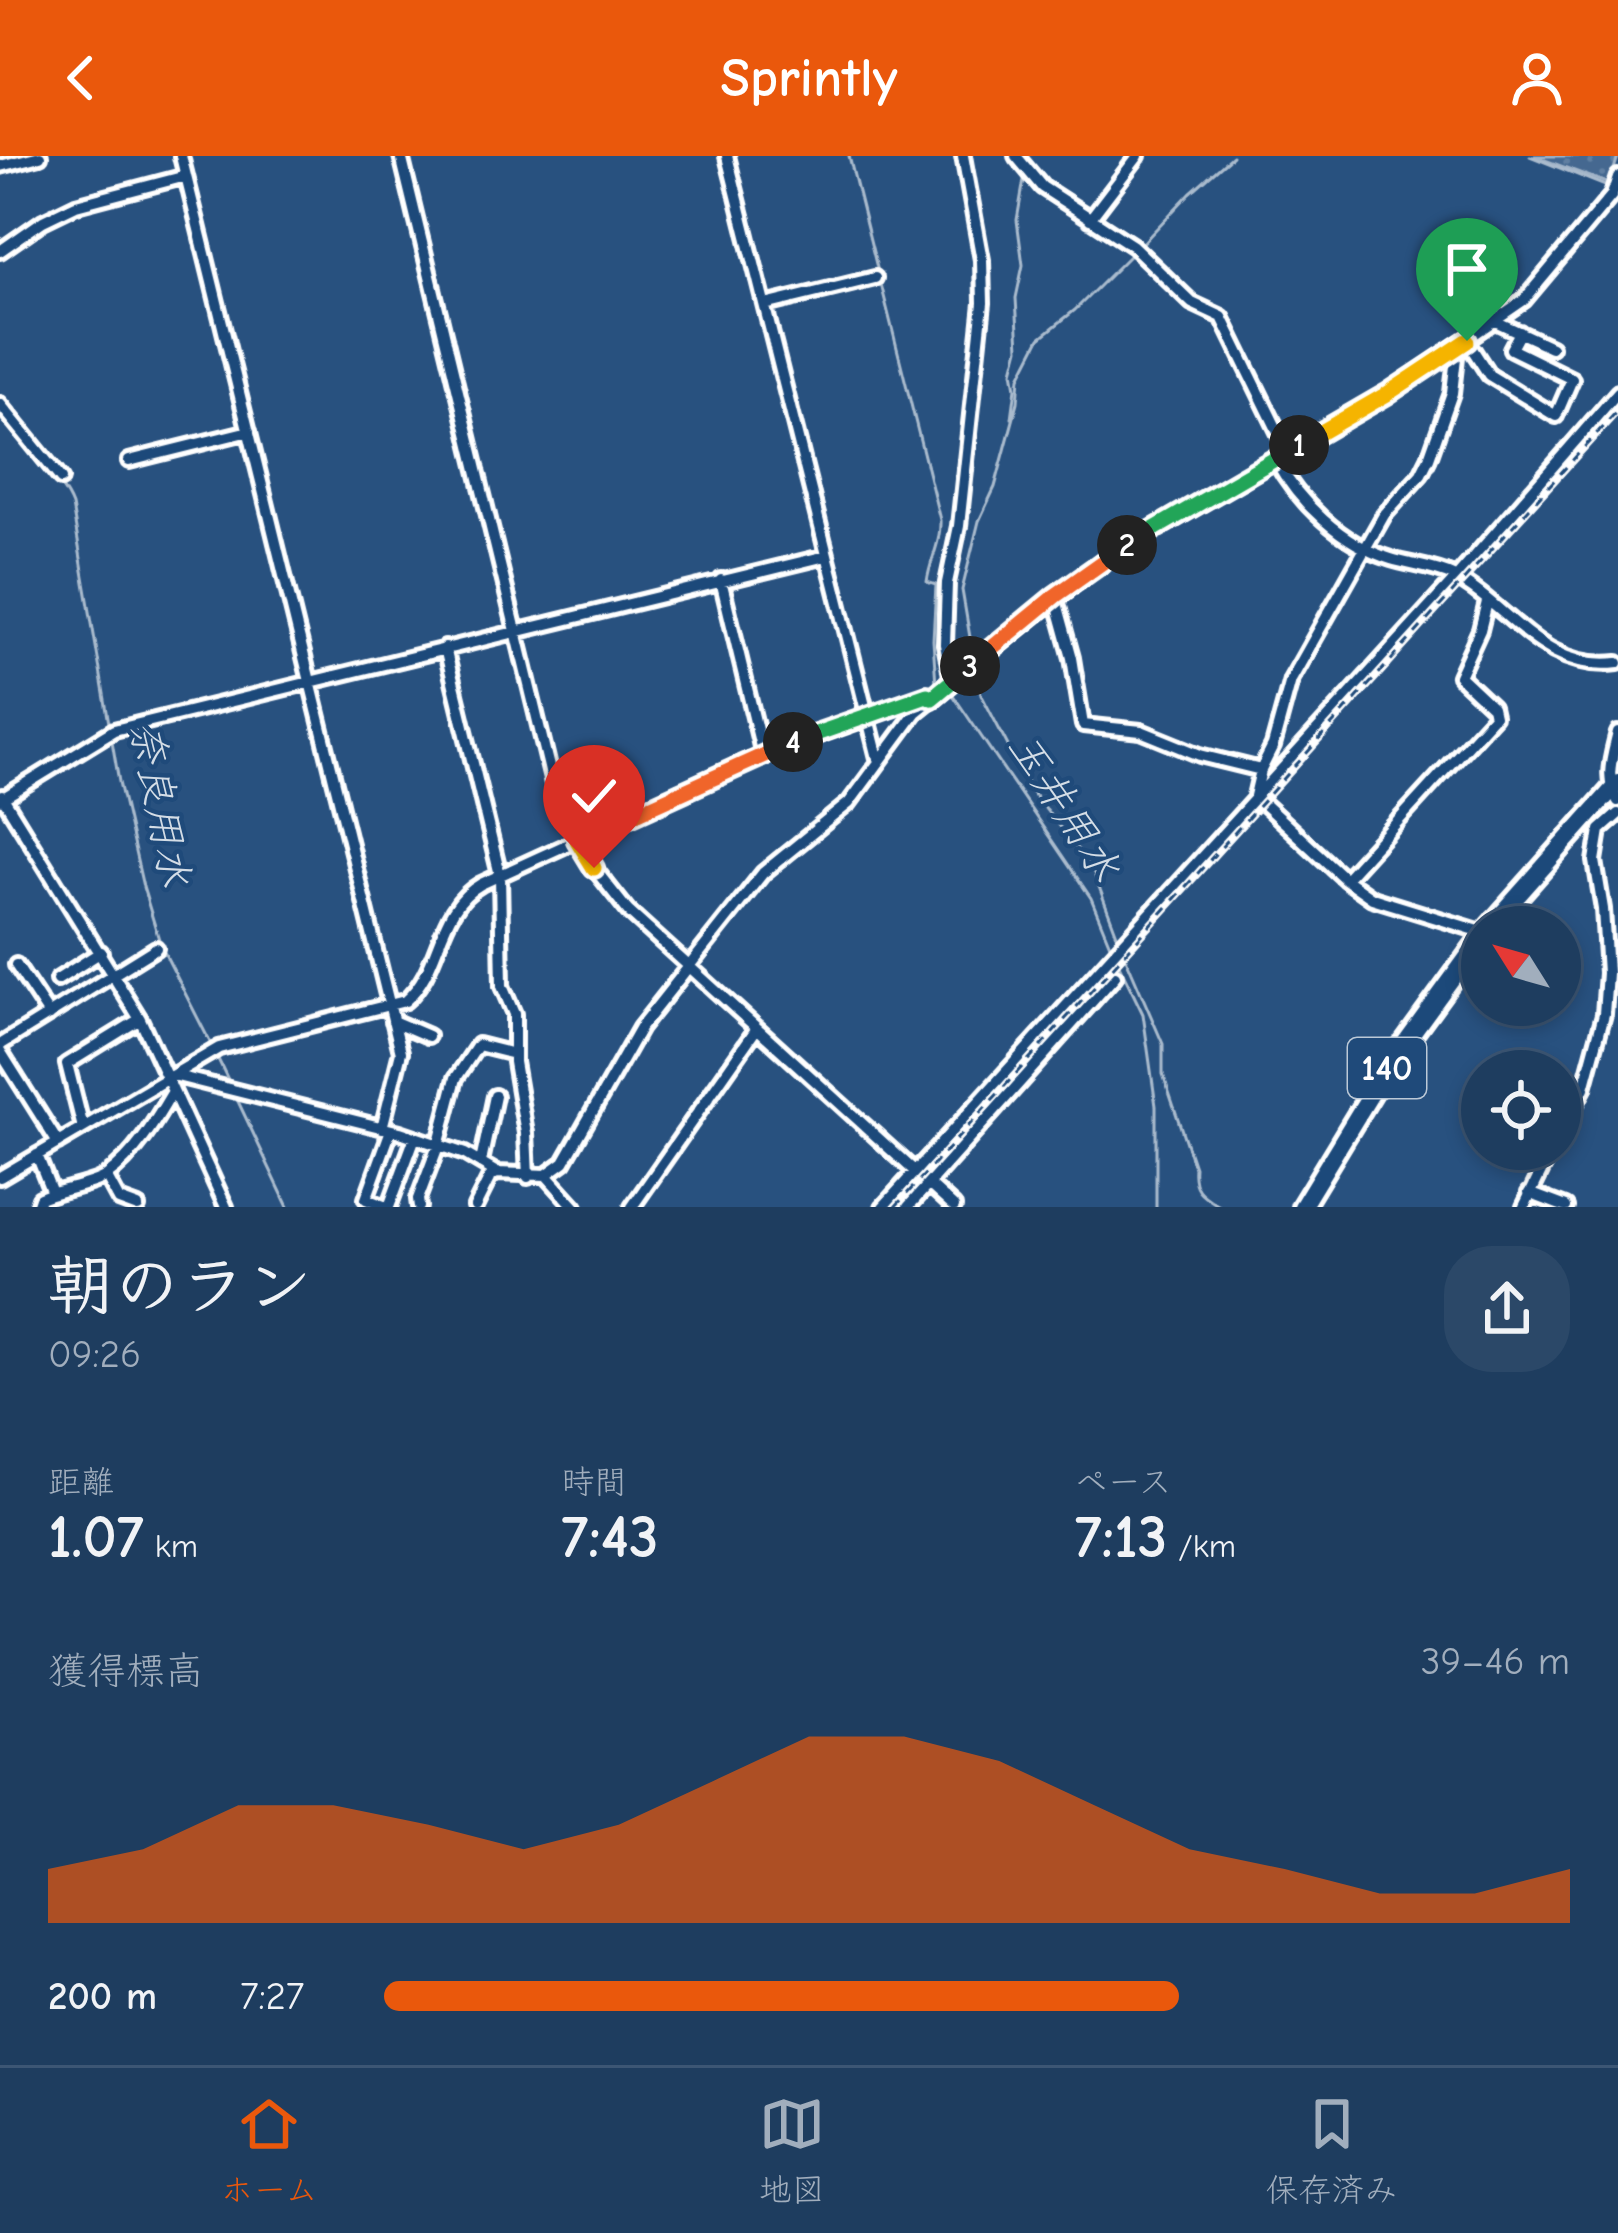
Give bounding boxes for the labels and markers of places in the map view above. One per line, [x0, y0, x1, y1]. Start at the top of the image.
pin [1416, 218, 1518, 341]
pin: 1 [1269, 415, 1329, 475]
pin: 2 [1097, 515, 1157, 575]
pin: 3 [940, 636, 1000, 696]
pin: 4 [763, 712, 823, 772]
pin [543, 745, 645, 868]

